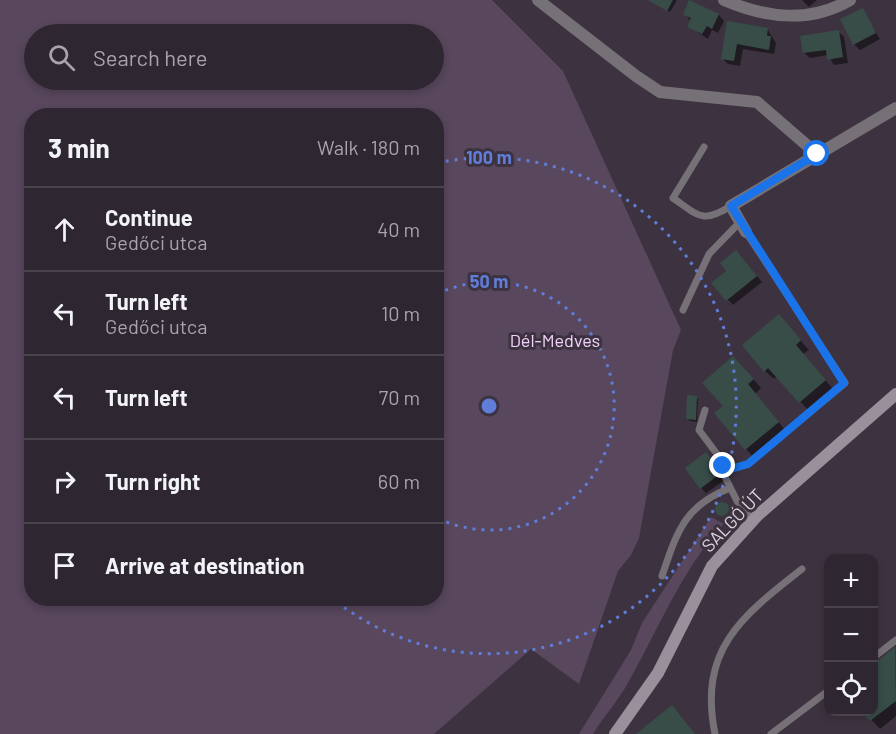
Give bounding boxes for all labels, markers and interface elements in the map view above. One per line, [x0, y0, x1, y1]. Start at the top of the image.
search box [24, 24, 444, 90]
icon: search [45, 41, 78, 74]
text: Search here [93, 44, 207, 70]
text: 3 min [48, 132, 110, 163]
text: Walk · 180 m [317, 135, 420, 159]
route start [803, 140, 829, 166]
text: 100 m [466, 146, 512, 168]
text: Continue [105, 204, 193, 230]
icon: ahead [48, 213, 81, 246]
text: 40 m [377, 217, 420, 241]
text: Gedőci utca [105, 230, 207, 254]
text: 50 m [470, 270, 508, 292]
text: Turn left [105, 288, 188, 314]
icon: left [48, 297, 81, 330]
text: 10 m [381, 301, 420, 325]
text: Gedőci utca [105, 314, 207, 338]
park label: Dél-Medves [510, 329, 600, 351]
icon: left [48, 381, 81, 414]
text: Turn left [105, 384, 188, 410]
text: 70 m [379, 385, 420, 409]
centre of rings [479, 396, 499, 416]
route end [709, 452, 735, 478]
icon: right [48, 465, 81, 498]
text: Turn right [105, 468, 200, 494]
text: 60 m [378, 469, 420, 493]
street label: SALGÓ ÚT [697, 484, 767, 556]
icon: arrive [48, 549, 81, 582]
text: Arrive at destination [105, 552, 304, 578]
map controls [824, 554, 878, 716]
button: + [824, 554, 878, 608]
button: − [824, 608, 878, 662]
button: locate [824, 662, 878, 716]

